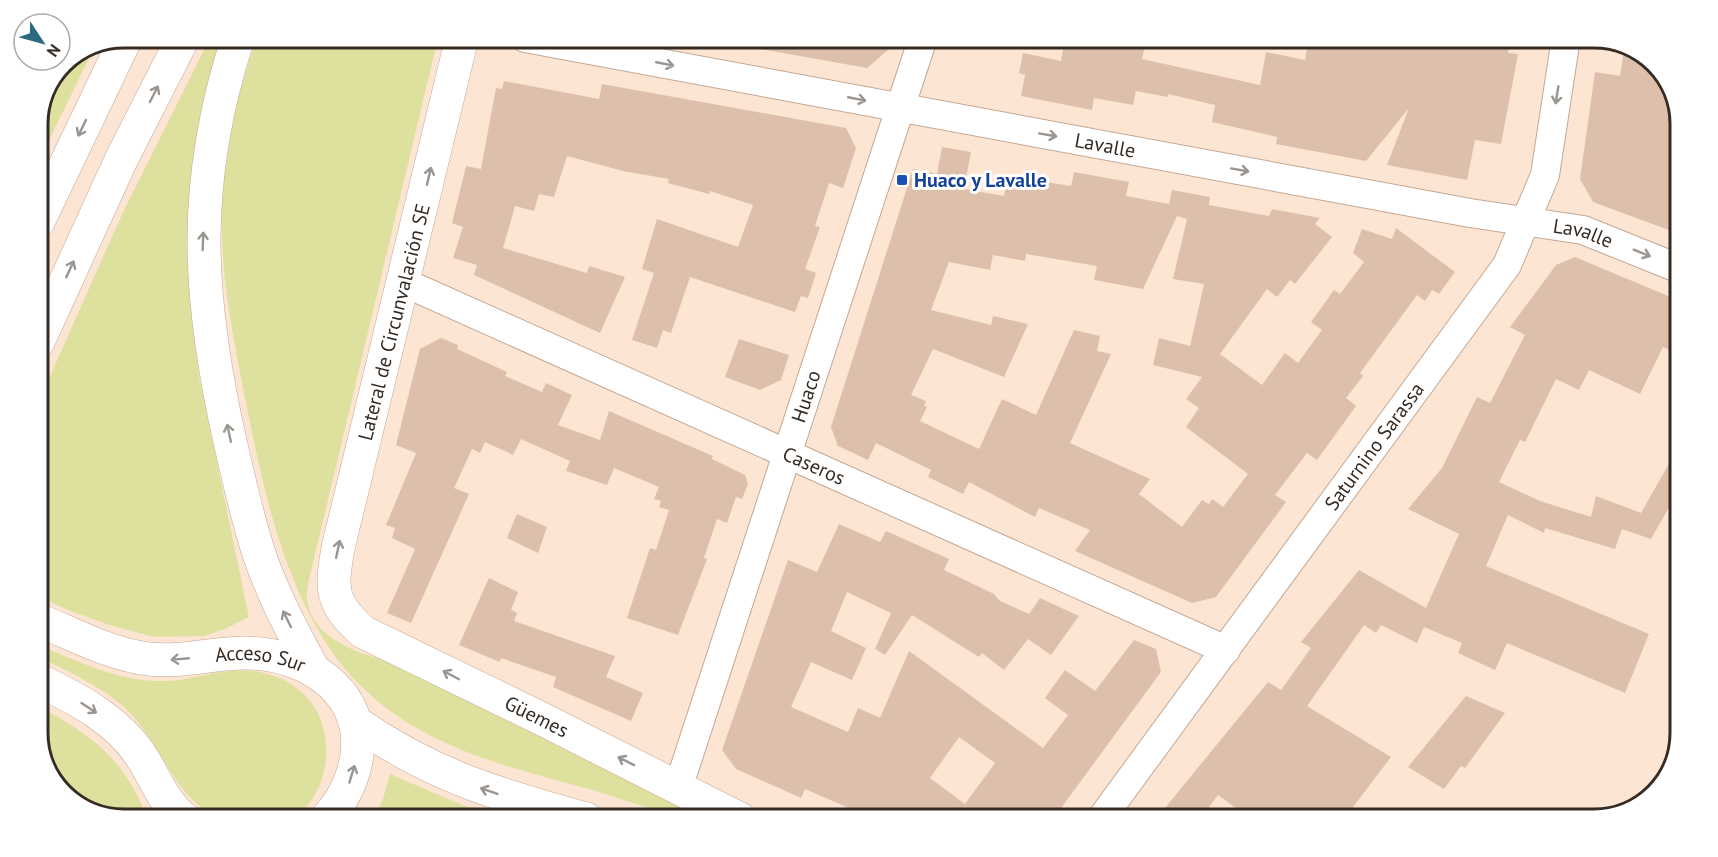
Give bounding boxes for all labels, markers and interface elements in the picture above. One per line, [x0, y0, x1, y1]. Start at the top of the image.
north arrow [12, 12, 72, 72]
text: N [43, 41, 65, 61]
one-way arrow [655, 58, 674, 69]
one-way arrow [149, 85, 161, 103]
one-way arrow [1552, 85, 1563, 105]
one-way arrow [846, 94, 866, 105]
one-way arrow [75, 118, 87, 136]
street label: Lavalle [1073, 127, 1138, 164]
one-way arrow [1038, 130, 1058, 141]
one-way arrow [1230, 165, 1250, 176]
one-way arrow [423, 167, 435, 186]
place label: Huaco y Lavalle [914, 167, 1047, 193]
marker: Huaco y Lavalle [895, 173, 909, 187]
street label: Lateral de Circunvalación SE [352, 201, 436, 443]
street label: Lavalle [1551, 213, 1617, 254]
one-way arrow [197, 231, 209, 251]
one-way arrow [1632, 248, 1651, 259]
one-way arrow [64, 261, 76, 279]
street label: Huaco [785, 367, 827, 426]
street label: Saturnino Sarassa [1319, 377, 1430, 515]
one-way arrow [222, 424, 234, 443]
street label: Caseros [779, 440, 849, 491]
one-way arrow [333, 540, 344, 559]
one-way arrow [280, 610, 292, 628]
street label: Acceso Sur [213, 640, 310, 678]
one-way arrow [171, 654, 190, 665]
one-way arrow [443, 669, 460, 681]
street label: Güemes [500, 690, 573, 743]
one-way arrow [80, 702, 97, 714]
one-way arrow [618, 755, 635, 767]
one-way arrow [347, 765, 358, 784]
one-way arrow [480, 785, 499, 796]

